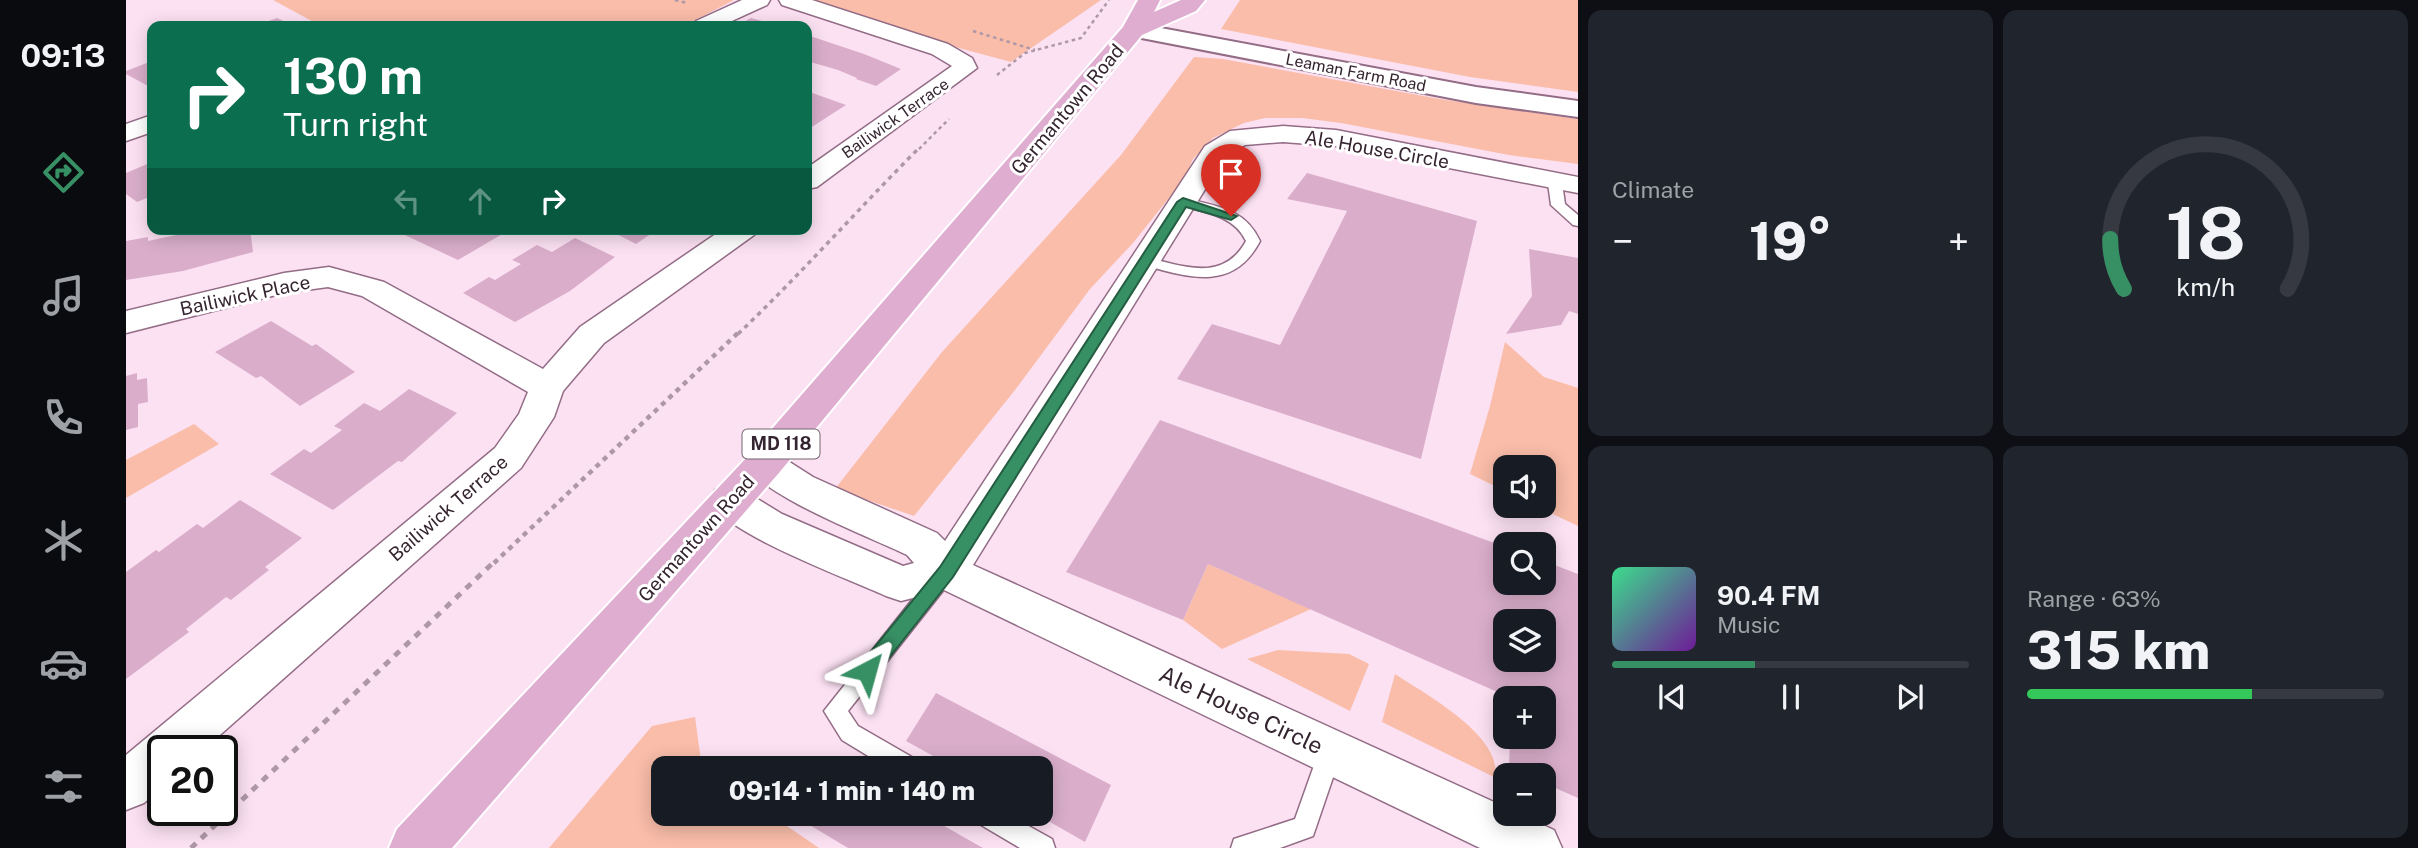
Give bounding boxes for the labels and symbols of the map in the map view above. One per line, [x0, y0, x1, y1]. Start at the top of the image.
street label: Germantown Road [1006, 40, 1128, 178]
street label: Leaman Farm Road [1284, 50, 1428, 95]
street label: Bailiwick Terrace [838, 74, 953, 162]
street label: Ale House Circle [1303, 125, 1451, 173]
pin [1201, 144, 1261, 216]
street label: Bailiwick Place [178, 270, 312, 320]
road number: MD 118 [742, 430, 820, 458]
street label: Bailiwick Terrace [384, 450, 512, 566]
street label: Germantown Road [633, 470, 759, 606]
position arrow [830, 634, 904, 708]
street label: Ale House Circle [1155, 660, 1327, 759]
speed limit sign: 20 [147, 735, 238, 826]

